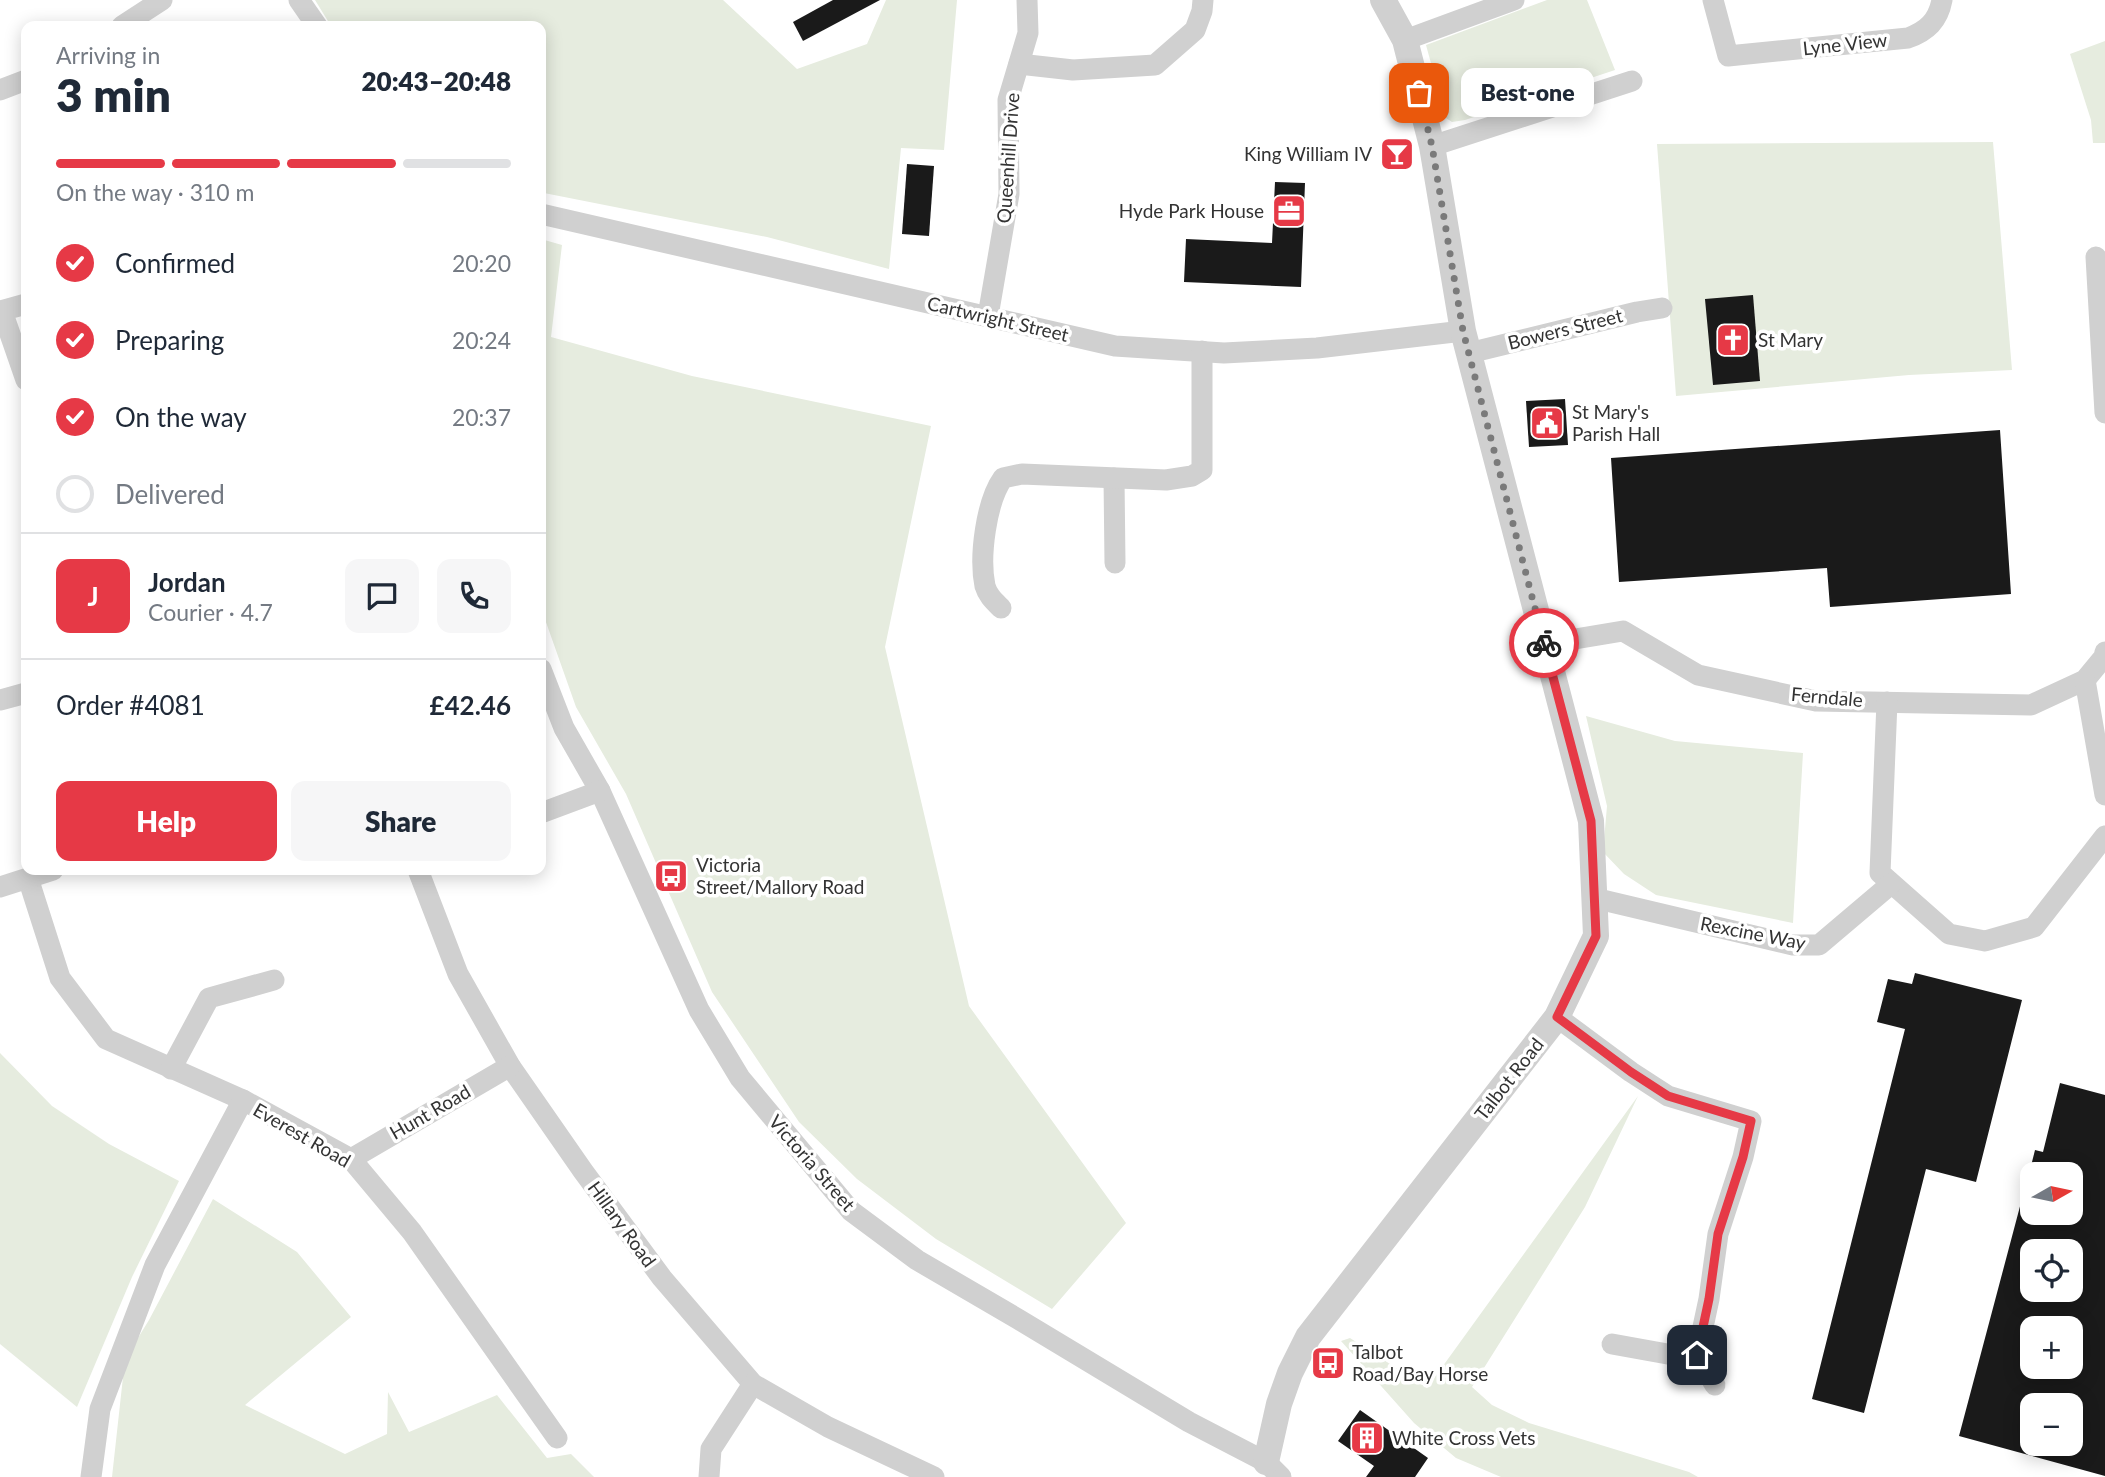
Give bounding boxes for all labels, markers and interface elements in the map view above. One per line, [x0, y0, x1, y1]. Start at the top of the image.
street label: Lyne View [1802, 28, 1888, 59]
text: Arriving in [56, 41, 160, 69]
pin [1389, 63, 1449, 123]
text: 20:43–20:48 [361, 65, 511, 97]
text: 3 min [56, 67, 171, 122]
callout: Best-one [1461, 68, 1594, 118]
icon: bag [1400, 74, 1438, 112]
text: Best-one [1480, 78, 1575, 106]
street label: Queenhill Drive [991, 92, 1024, 224]
bar icon: King William IV [1378, 135, 1416, 173]
place label: King William IV [1244, 142, 1372, 165]
text: On the way · 310 m [56, 178, 255, 206]
office icon: Hyde Park House [1270, 192, 1308, 230]
place label: Hyde Park House [1119, 199, 1264, 222]
icon: check [56, 244, 94, 282]
text: Confirmed [115, 247, 235, 279]
text: 20:20 [452, 249, 511, 277]
street label: Cartwright Street [925, 291, 1071, 346]
street label: Bowers Street [1505, 303, 1625, 354]
icon: check [56, 321, 94, 359]
church icon: St Mary [1714, 321, 1752, 359]
text: Preparing [115, 324, 224, 356]
text: 20:24 [452, 326, 511, 354]
place label: St Mary [1758, 328, 1823, 351]
icon: check [56, 398, 94, 436]
place label: St Mary's Parish Hall [1572, 400, 1660, 445]
text: On the way [115, 401, 247, 433]
text: 20:37 [452, 403, 511, 431]
public building icon: St Mary's Parish Hall [1528, 404, 1566, 442]
text: Delivered [115, 478, 225, 510]
button: chat [345, 559, 419, 633]
button: phone [437, 559, 511, 633]
text: Jordan [148, 566, 226, 598]
text: J [87, 580, 99, 612]
text: Courier · 4.7 [148, 598, 273, 626]
courier [1509, 608, 1579, 678]
icon: bike [1525, 624, 1563, 662]
street label: Ferndale [1790, 682, 1864, 711]
text: Order #4081 [56, 689, 205, 721]
text: £42.46 [429, 689, 511, 721]
button: Help [56, 781, 277, 861]
button: Share [291, 781, 511, 861]
place label: Victoria Street/Mallory Road [696, 853, 864, 898]
bus stop icon: Victoria Street/Mallory Road [652, 857, 690, 895]
street label: Rexcine Way [1699, 911, 1808, 954]
street label: Talbot Road [1469, 1033, 1548, 1124]
street label: Hunt Road [385, 1079, 474, 1144]
street label: Everest Road [249, 1097, 355, 1172]
street label: Victoria Street [764, 1110, 860, 1216]
north arrow [2020, 1162, 2082, 1225]
map controls [2020, 1162, 2083, 1456]
street label: Hillary Road [584, 1176, 661, 1271]
button: locate [2020, 1239, 2083, 1302]
button: + [2020, 1316, 2083, 1379]
pin [1667, 1325, 1727, 1385]
icon: home [1678, 1336, 1716, 1374]
place label: Talbot Road/Bay Horse [1352, 1340, 1488, 1385]
bus stop icon: Talbot Road/Bay Horse [1309, 1344, 1347, 1382]
button: − [2020, 1393, 2083, 1456]
building icon: White Cross Vets [1348, 1419, 1386, 1457]
place label: White Cross Vets [1392, 1426, 1535, 1449]

